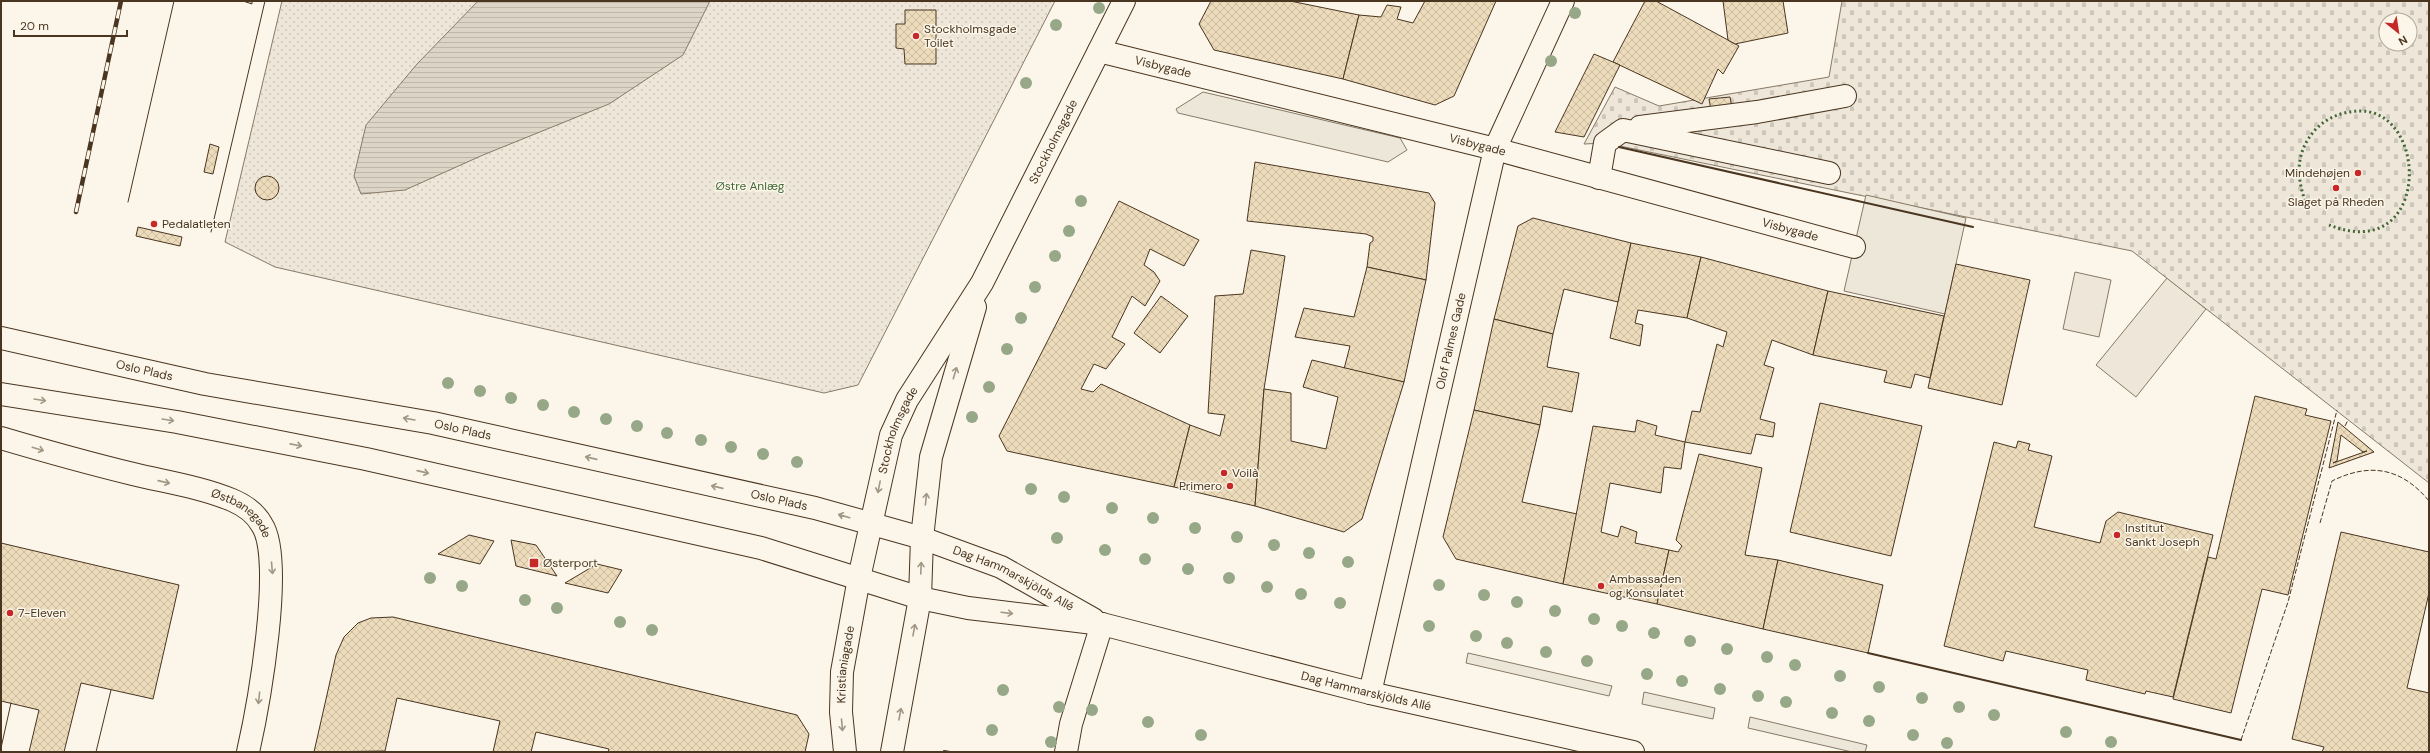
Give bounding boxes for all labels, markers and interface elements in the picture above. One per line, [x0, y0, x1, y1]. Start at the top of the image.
scale bar [14, 12, 127, 38]
north arrow [2378, 12, 2418, 52]
text: 20 m [20, 18, 49, 34]
place label: Stockholmsgade Toilet [924, 21, 1017, 51]
marker: Stockholmsgade Toilet [911, 31, 921, 41]
text: N [2396, 33, 2410, 49]
street label: Visbygade [1133, 52, 1193, 82]
street label: Stockholmsgade [1025, 97, 1081, 187]
street label: Visbygade [1448, 130, 1508, 160]
place label: Mindehøjen [2285, 165, 2350, 181]
marker: Mindehøjen [2353, 168, 2363, 178]
park label: Østre Anlæg [715, 178, 785, 194]
marker: Slaget på Rheden [2331, 183, 2341, 193]
place label: Slaget på Rheden [2288, 194, 2384, 210]
street label: Visbygade [1760, 214, 1820, 245]
place label: Pedalatleten [162, 216, 231, 232]
marker: Pedalatleten [149, 219, 159, 229]
street label: Olof Palmes Gade [1432, 291, 1470, 391]
street label: Oslo Plads [114, 356, 174, 385]
one-way arrow [952, 367, 959, 380]
street label: Stockholmsgade [875, 383, 922, 475]
one-way arrow [33, 396, 46, 404]
one-way arrow [403, 415, 416, 423]
one-way arrow [161, 416, 174, 424]
street label: Oslo Plads [433, 416, 493, 444]
one-way arrow [289, 442, 302, 450]
one-way arrow [32, 446, 45, 453]
one-way arrow [584, 454, 597, 462]
place label: Voilà [1232, 465, 1258, 481]
marker: Voilà [1219, 468, 1229, 478]
one-way arrow [416, 469, 429, 477]
one-way arrow [157, 478, 170, 486]
place label: Primero [1179, 478, 1222, 494]
one-way arrow [875, 480, 883, 493]
marker: Primero [1225, 481, 1235, 491]
one-way arrow [711, 482, 724, 490]
street label: Østbanegade [209, 485, 275, 540]
street label: Oslo Plads [749, 486, 809, 514]
one-way arrow [923, 493, 930, 506]
one-way arrow [838, 512, 851, 520]
place label: Institut Sankt Joseph [2125, 520, 2200, 550]
marker: Institut Sankt Joseph [2112, 530, 2122, 540]
street label: Dag Hammarskjölds Allé [951, 542, 1077, 615]
place label: Østerport [543, 555, 598, 571]
marker: Østerport [528, 557, 540, 569]
one-way arrow [268, 561, 275, 574]
one-way arrow [917, 562, 924, 575]
place label: Ambassaden og Konsulatet [1609, 571, 1684, 601]
marker: Ambassaden og Konsulatet [1596, 581, 1606, 591]
place label: 7-Eleven [18, 605, 66, 621]
marker: 7-Eleven [5, 608, 15, 618]
one-way arrow [1000, 609, 1013, 616]
one-way arrow [910, 623, 918, 636]
street label: Kristianiagade [833, 624, 858, 703]
street label: Dag Hammarskjölds Allé [1299, 668, 1433, 715]
one-way arrow [256, 691, 263, 704]
one-way arrow [896, 708, 904, 721]
one-way arrow [839, 718, 846, 731]

